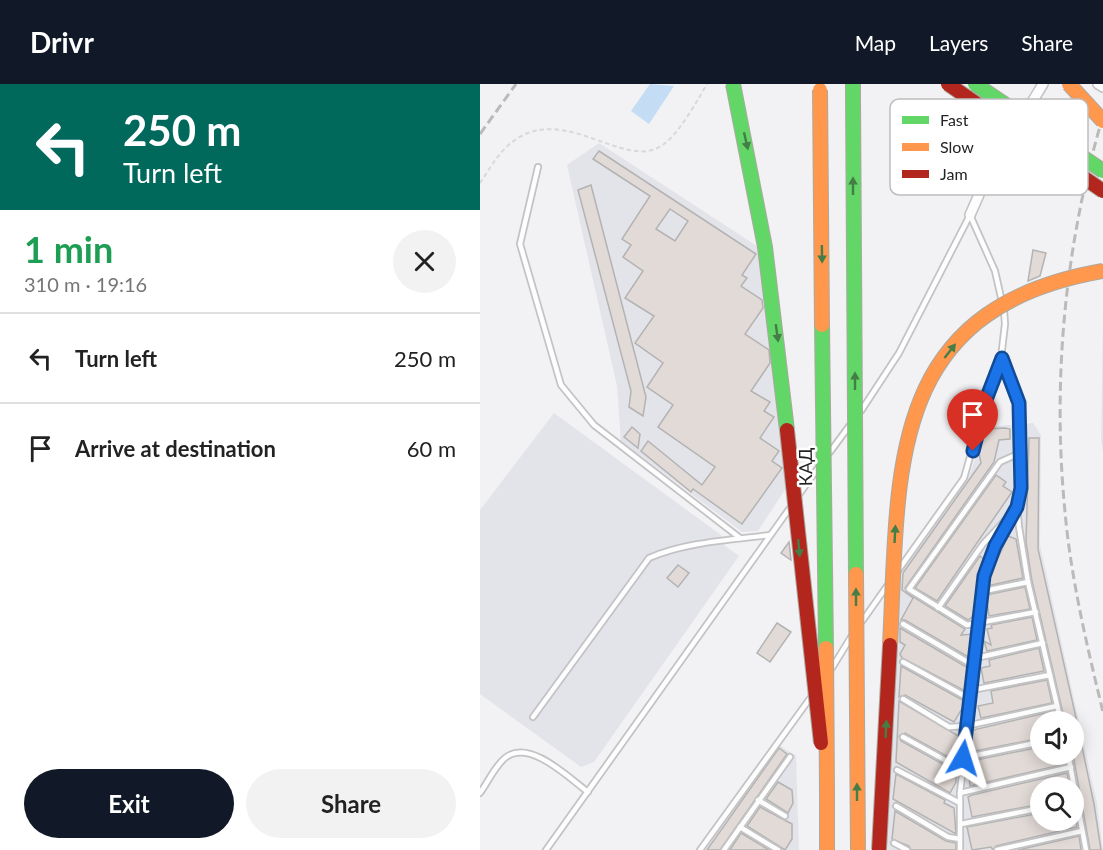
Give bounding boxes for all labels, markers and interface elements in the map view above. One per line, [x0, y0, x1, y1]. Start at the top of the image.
text: Drivr [30, 25, 94, 59]
text: Map [855, 30, 896, 55]
text: Layers [929, 30, 988, 55]
text: Share [1021, 30, 1073, 55]
legend [890, 99, 1088, 195]
text: 250 m [123, 105, 241, 155]
icon: left [24, 108, 102, 186]
text: Fast [940, 110, 969, 129]
one-way arrow [741, 132, 751, 150]
text: Slow [940, 137, 974, 156]
text: Turn left [123, 156, 222, 189]
text: Jam [940, 164, 968, 183]
one-way arrow [848, 176, 858, 195]
text: 1 min [24, 227, 113, 271]
button: close [393, 230, 456, 293]
one-way arrow [817, 244, 827, 263]
text: 310 m · 19:16 [24, 272, 147, 296]
one-way arrow [772, 324, 781, 343]
icon: left [24, 342, 57, 375]
one-way arrow [944, 343, 957, 359]
text: Turn left [75, 345, 157, 372]
text: 250 m [394, 345, 456, 372]
one-way arrow [850, 371, 860, 390]
pin [947, 389, 998, 451]
icon: arrive [956, 398, 989, 431]
icon: arrive [24, 432, 57, 465]
text: Arrive at destination [75, 435, 276, 462]
text: 60 m [407, 435, 456, 462]
street label: КАД [794, 448, 816, 487]
one-way arrow [891, 524, 900, 543]
one-way arrow [794, 539, 804, 558]
one-way arrow [851, 587, 861, 606]
map controls [1030, 711, 1084, 831]
button: sound [1030, 711, 1084, 765]
one-way arrow [881, 719, 890, 738]
position arrow [931, 726, 995, 790]
button: Exit [24, 769, 234, 838]
button: Share [246, 769, 456, 838]
button: search [1030, 777, 1084, 831]
one-way arrow [852, 782, 862, 801]

